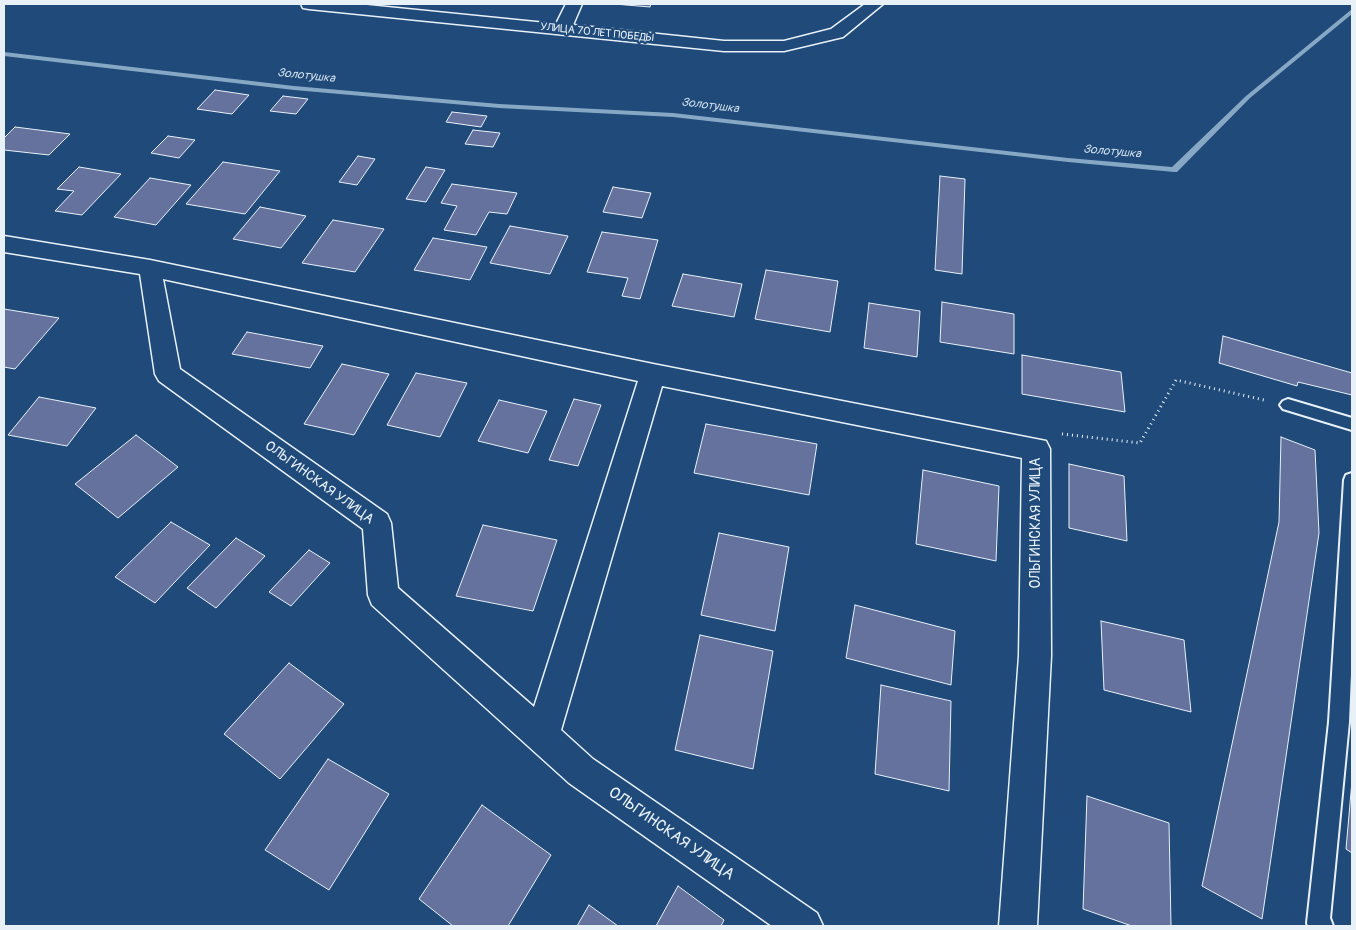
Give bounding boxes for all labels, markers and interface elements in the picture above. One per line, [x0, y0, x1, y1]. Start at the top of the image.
street label: УЛИЦА 70 ЛЕТ ПОБЕДЫ [540, 20, 654, 46]
water label: Золотушка [277, 66, 335, 86]
water label: Золотушка [680, 95, 740, 117]
water label: Золотушка [1083, 142, 1141, 162]
street label: ОЛЬГИНСКАЯ УЛИЦА [261, 438, 377, 528]
street label: ОЛЬГИНСКАЯ УЛИЦА [1028, 458, 1044, 588]
street label: ОЛЬГИНСКАЯ УЛИЦА [604, 783, 738, 885]

